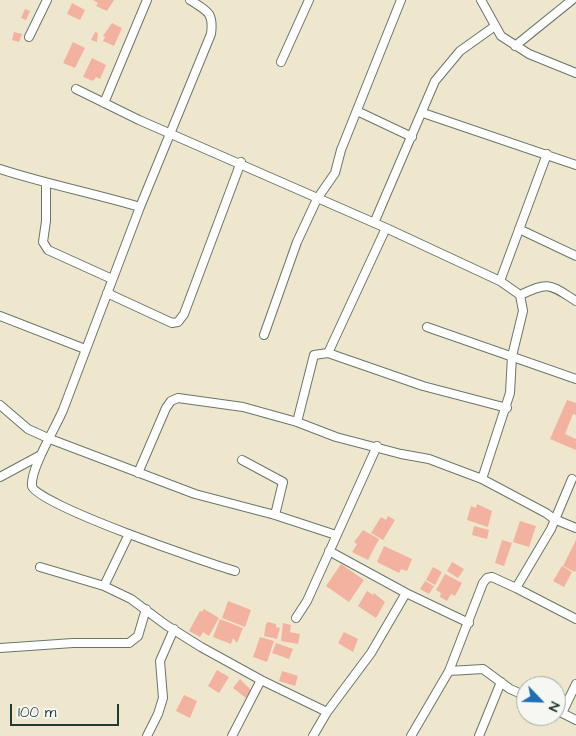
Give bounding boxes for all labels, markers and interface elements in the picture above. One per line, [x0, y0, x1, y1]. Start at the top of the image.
north arrow [516, 676, 566, 726]
scale bar [12, 694, 121, 726]
text: N [543, 699, 565, 715]
text: 100 m [18, 702, 57, 723]

